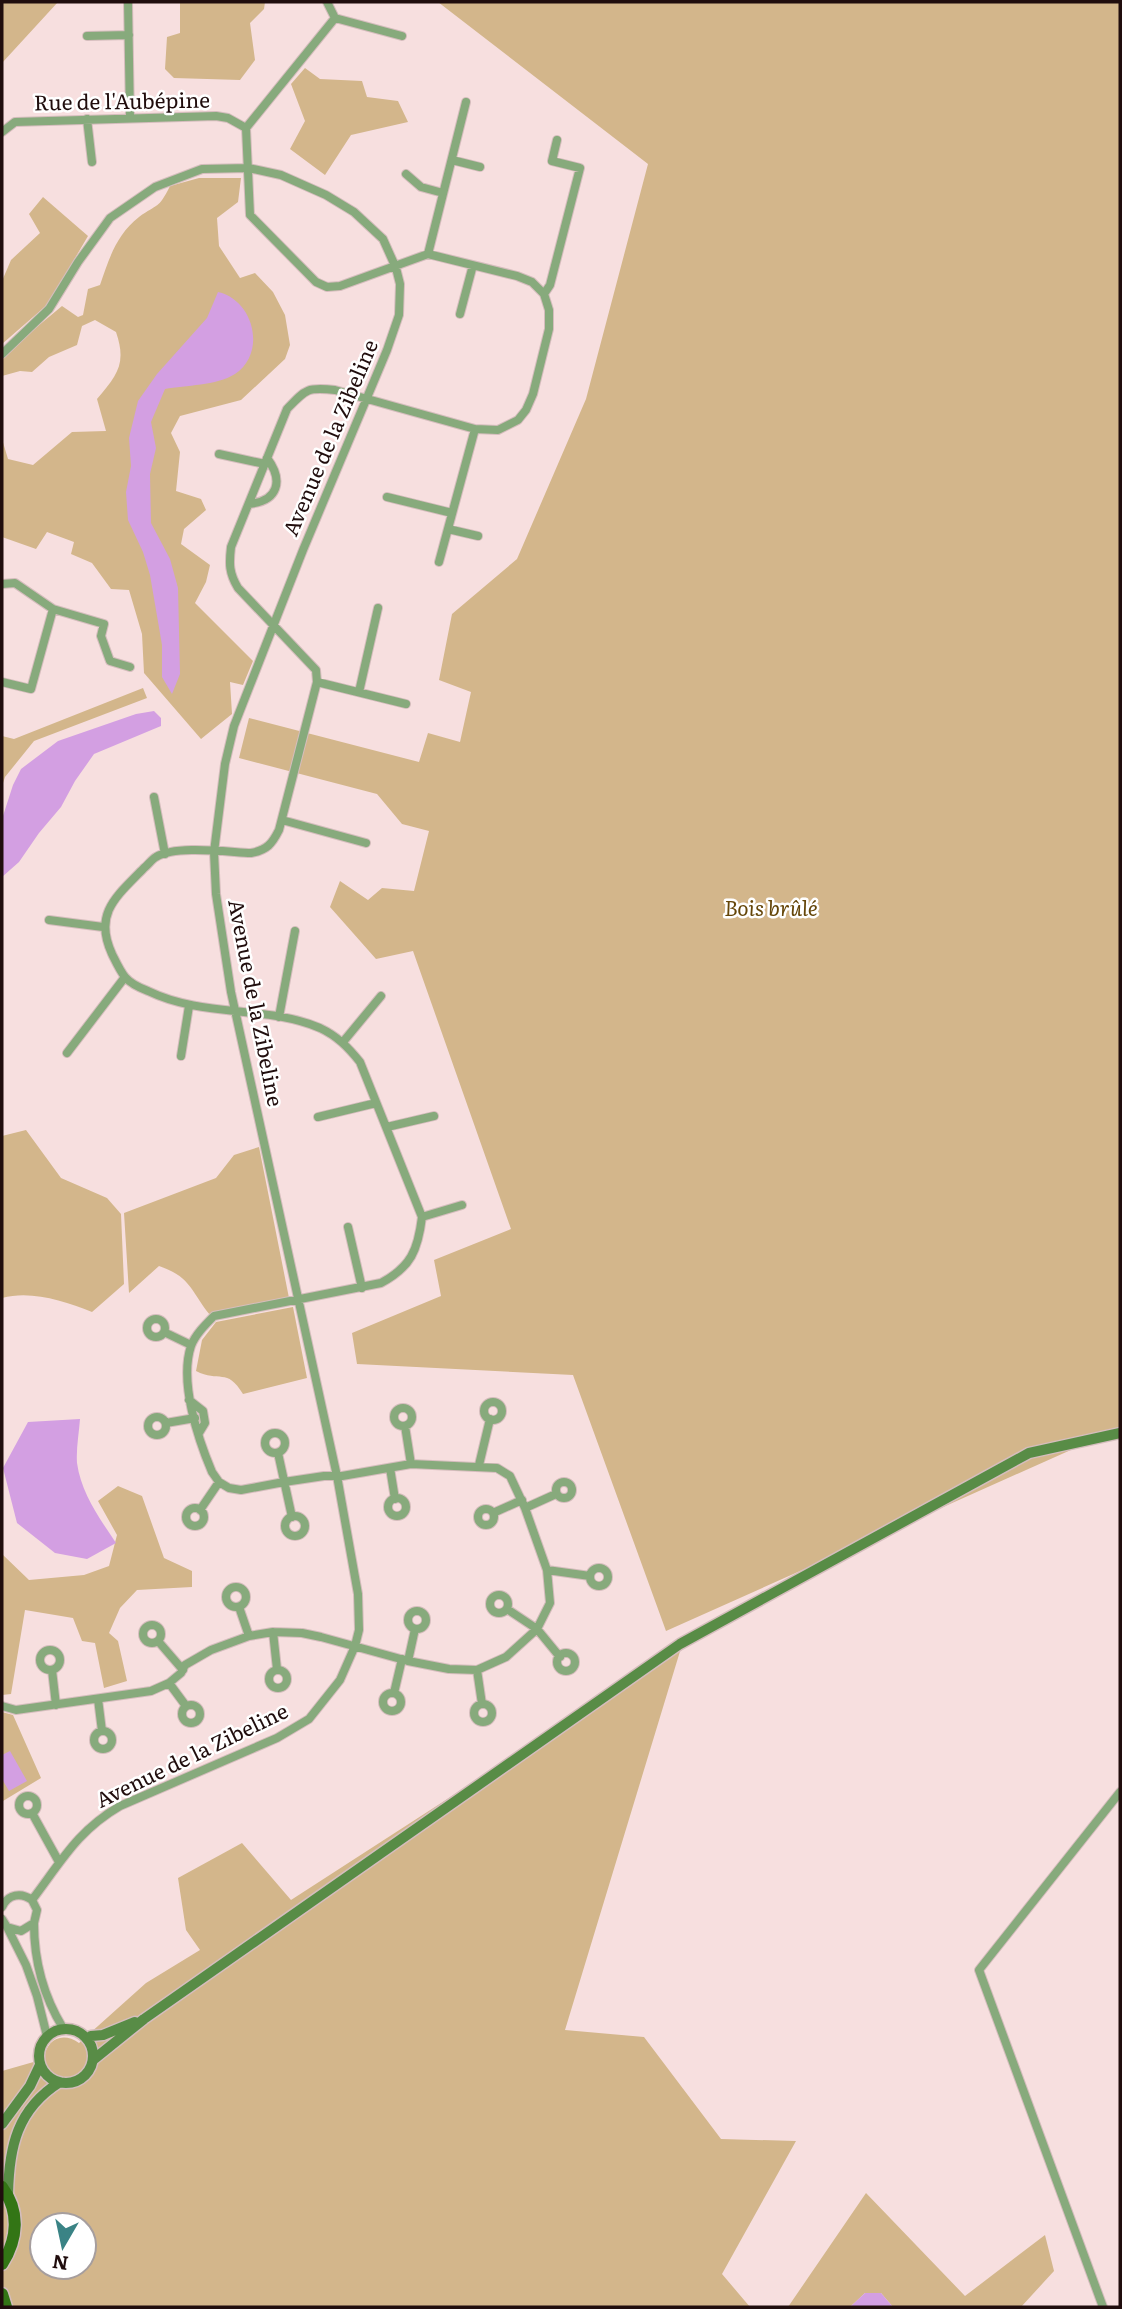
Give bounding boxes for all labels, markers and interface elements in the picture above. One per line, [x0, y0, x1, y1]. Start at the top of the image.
street label: Rue de l'Aubépine [34, 82, 210, 117]
street label: Avenue de la Zibeline [273, 334, 384, 540]
park label: Bois brûlé [724, 891, 818, 922]
street label: Avenue de la Zibeline [222, 896, 293, 1109]
street label: Avenue de la Zibeline [89, 1694, 292, 1814]
north arrow [28, 2211, 98, 2281]
text: N [50, 2249, 70, 2279]

